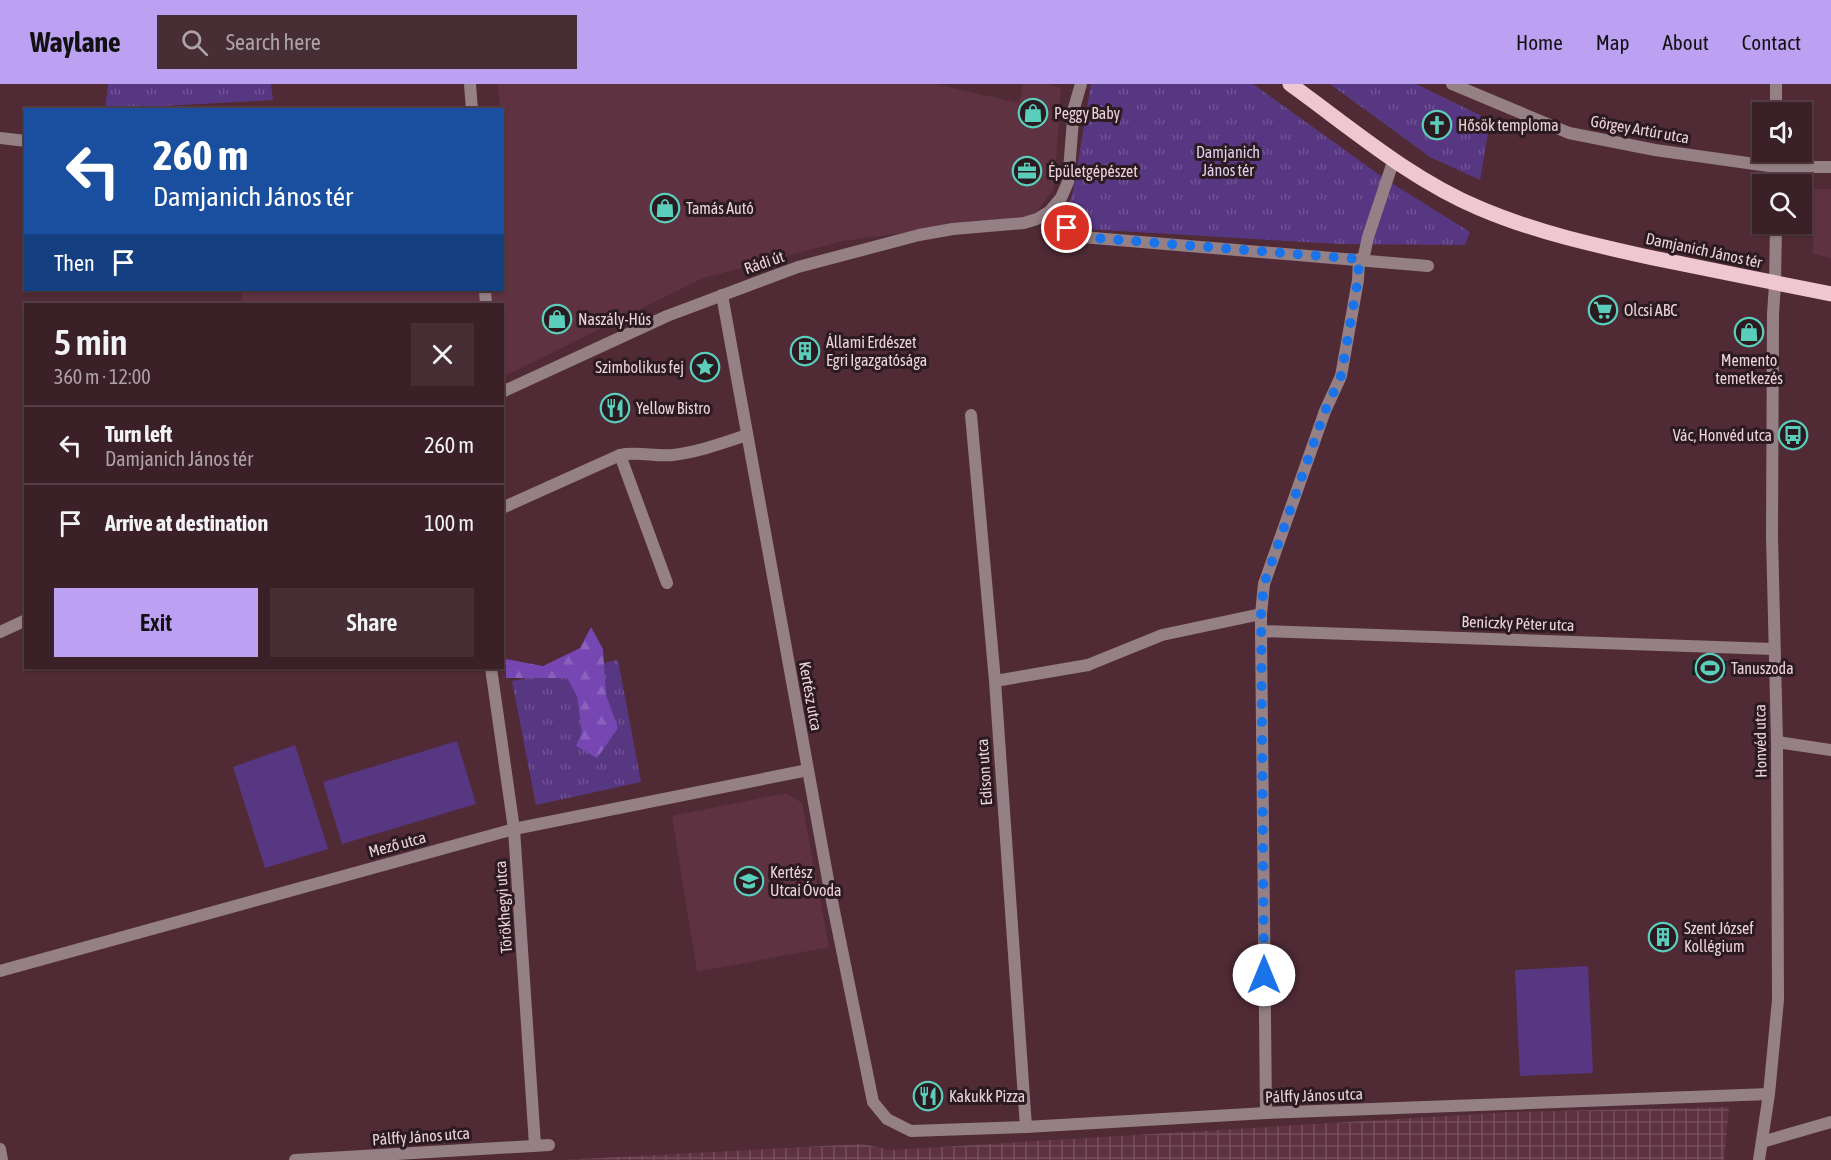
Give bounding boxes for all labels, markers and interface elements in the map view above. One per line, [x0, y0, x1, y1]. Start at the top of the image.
search box [157, 15, 577, 69]
text: Waylane [30, 26, 121, 58]
icon: search [178, 26, 211, 59]
text: Search here [226, 29, 321, 55]
text: Home [1516, 30, 1563, 54]
text: Map [1596, 30, 1630, 54]
text: About [1663, 30, 1709, 54]
text: Contact [1742, 30, 1801, 54]
shop icon: Peggy Baby [1017, 97, 1049, 129]
map controls [1752, 102, 1812, 234]
button: sound [1752, 102, 1812, 162]
place label: Peggy Baby [1054, 104, 1121, 123]
church icon: Hősök temploma [1421, 109, 1453, 141]
street label: Görgey Artúr utca [1589, 111, 1691, 148]
place label: Hősök temploma [1458, 116, 1559, 135]
text: 260 m [153, 131, 248, 179]
icon: left [54, 132, 132, 210]
park label: Damjanich János tér [1196, 143, 1260, 179]
office icon: Épületgépészet [1011, 155, 1043, 187]
place label: Épületgépészet [1048, 162, 1138, 181]
button: search [1752, 174, 1812, 234]
text: Damjanich János tér [153, 181, 353, 212]
shop icon: Tamás Autó [649, 192, 681, 224]
place label: Tamás Autó [686, 199, 754, 217]
pin [1041, 202, 1092, 253]
icon: arrive [1050, 211, 1083, 244]
street label: Damjanich János tér [1644, 229, 1764, 272]
icon: arrive [107, 246, 140, 279]
street label: Rádi út [742, 247, 787, 277]
text: Then [54, 250, 95, 276]
supermarket icon: Olcsi ABC [1587, 294, 1619, 326]
place label: Olcsi ABC [1624, 301, 1678, 319]
shop icon: Naszály-Hús [541, 303, 573, 335]
place label: Naszály-Hús [578, 310, 651, 329]
shop icon: Memento temetkezés [1733, 316, 1765, 348]
text: 5 min [54, 321, 128, 363]
button: close [411, 323, 474, 386]
place label: Állami Erdészet Egri Igazgatósága [826, 333, 927, 370]
building icon: Állami Erdészet Egri Igazgatósága [789, 335, 821, 367]
place icon: Szimbolikus fej [689, 351, 721, 383]
place label: Memento temetkezés [1715, 351, 1783, 387]
place label: Szimbolikus fej [595, 358, 684, 377]
text: 360 m · 12:00 [54, 365, 151, 388]
restaurant icon: Yellow Bistro [599, 392, 631, 424]
place label: Yellow Bistro [636, 399, 711, 417]
bus stop icon: Vác, Honvéd utca [1777, 419, 1809, 451]
text: Turn left [105, 421, 172, 447]
place label: Vác, Honvéd utca [1673, 426, 1772, 444]
icon: left [54, 429, 87, 462]
text: 260 m [424, 432, 474, 458]
text: Damjanich János tér [105, 447, 253, 470]
icon: arrive [54, 507, 87, 540]
text: Arrive at destination [105, 510, 268, 536]
text: 100 m [424, 510, 474, 536]
button: Exit [54, 588, 258, 657]
button: Share [270, 588, 474, 657]
street label: Beniczky Péter utca [1461, 612, 1575, 635]
sports icon: Tanuszoda [1694, 652, 1726, 684]
place label: Tanuszoda [1731, 659, 1794, 677]
street label: Kertész utca [796, 660, 826, 732]
street label: Honvéd utca [1750, 704, 1770, 778]
street label: Edison utca [973, 738, 995, 806]
street label: Mező utca [366, 828, 428, 860]
street label: Törökhegyi utca [491, 860, 516, 954]
place label: Kertész Utcai Óvoda [770, 863, 841, 899]
school or university icon: Kertész Utcai Óvoda [733, 865, 765, 897]
place label: Szent József Kollégium [1684, 919, 1754, 956]
building icon: Szent József Kollégium [1647, 921, 1679, 953]
position arrow [1232, 943, 1296, 1007]
restaurant icon: Kakukk Pizza [912, 1080, 944, 1112]
street label: Pálffy János utca [1265, 1084, 1363, 1107]
place label: Kakukk Pizza [949, 1087, 1025, 1105]
street label: Pálffy János utca [372, 1124, 471, 1149]

